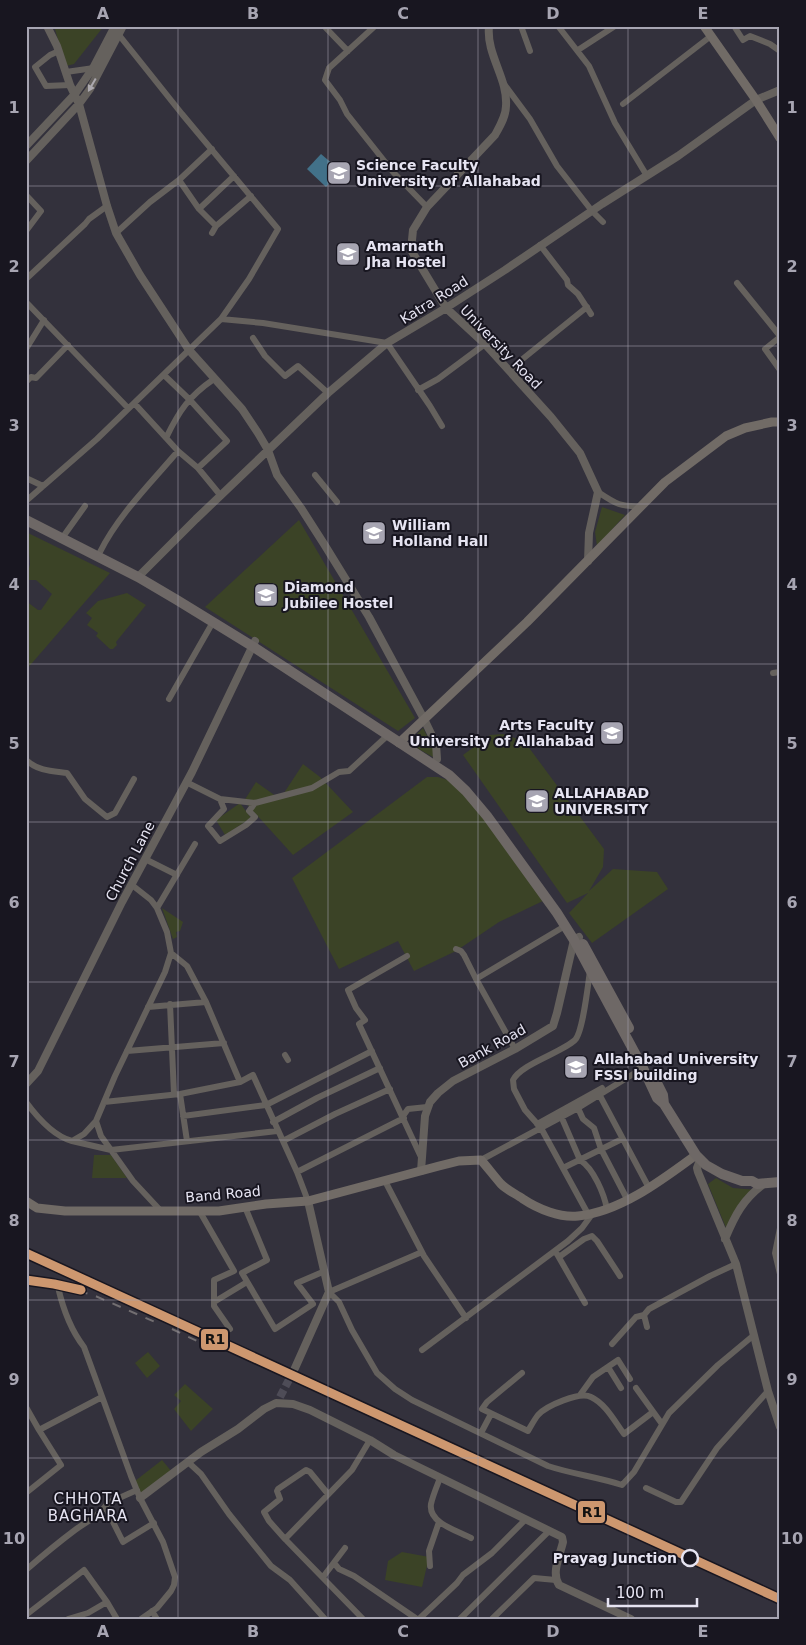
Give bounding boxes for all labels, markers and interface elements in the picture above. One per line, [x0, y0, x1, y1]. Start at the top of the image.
text: A [97, 4, 110, 23]
text: B [247, 4, 259, 23]
text: C [397, 4, 409, 23]
text: D [546, 4, 560, 23]
text: E [698, 4, 708, 23]
one-way arrow [88, 78, 97, 91]
text: 1 [8, 98, 20, 117]
text: 1 [786, 98, 798, 117]
place label: Science Faculty University of Allahabad [356, 157, 541, 189]
school or university icon: Science Faculty University of Allahabad [326, 160, 352, 186]
place label: Amarnath Jha Hostel [365, 238, 446, 270]
school or university icon: Amarnath Jha Hostel [335, 241, 361, 267]
text: 2 [8, 257, 20, 276]
text: 2 [786, 257, 798, 276]
street label: Katra Road [397, 273, 471, 327]
street label: University Road [457, 302, 545, 392]
text: 3 [8, 416, 20, 435]
text: 3 [786, 416, 798, 435]
place label: William Holland Hall [392, 517, 488, 549]
school or university icon: William Holland Hall [361, 520, 387, 546]
text: 4 [8, 575, 20, 594]
text: 4 [786, 575, 798, 594]
place label: Diamond Jubilee Hostel [283, 579, 393, 611]
school or university icon: Diamond Jubilee Hostel [253, 582, 279, 608]
place label: Arts Faculty University of Allahabad [409, 717, 594, 749]
school or university icon: Arts Faculty University of Allahabad [599, 720, 625, 746]
text: 5 [8, 734, 20, 753]
text: 5 [786, 734, 798, 753]
place label: ALLAHABAD UNIVERSITY [554, 785, 649, 817]
school or university icon: ALLAHABAD UNIVERSITY [524, 788, 550, 814]
street label: Church Lane [102, 818, 158, 904]
text: 6 [8, 893, 20, 912]
text: 6 [786, 893, 798, 912]
street label: Bank Road [455, 1021, 529, 1071]
place label: Allahabad University FSSI building [594, 1051, 758, 1083]
text: 7 [8, 1052, 20, 1071]
text: 7 [786, 1052, 798, 1071]
school or university icon: Allahabad University FSSI building [563, 1054, 589, 1080]
street label: Band Road [185, 1183, 261, 1205]
text: 8 [8, 1211, 20, 1230]
text: 8 [786, 1211, 798, 1230]
line badge: R1 [200, 1328, 229, 1351]
text: R1 [205, 1331, 225, 1347]
text: 9 [8, 1370, 20, 1389]
text: 9 [786, 1370, 798, 1389]
district label: CHHOTA BAGHARA [48, 1490, 128, 1525]
line badge: R1 [577, 1500, 606, 1524]
text: R1 [582, 1504, 602, 1520]
text: 10 [3, 1529, 25, 1548]
text: 10 [781, 1529, 803, 1548]
marker: Prayag Junction [681, 1549, 699, 1567]
place label: Prayag Junction [553, 1550, 677, 1566]
scale bar [608, 1575, 697, 1607]
text: 100 m [616, 1584, 664, 1602]
text: A [97, 1622, 110, 1641]
text: B [247, 1622, 259, 1641]
text: C [397, 1622, 409, 1641]
text: D [546, 1622, 560, 1641]
text: E [698, 1622, 708, 1641]

